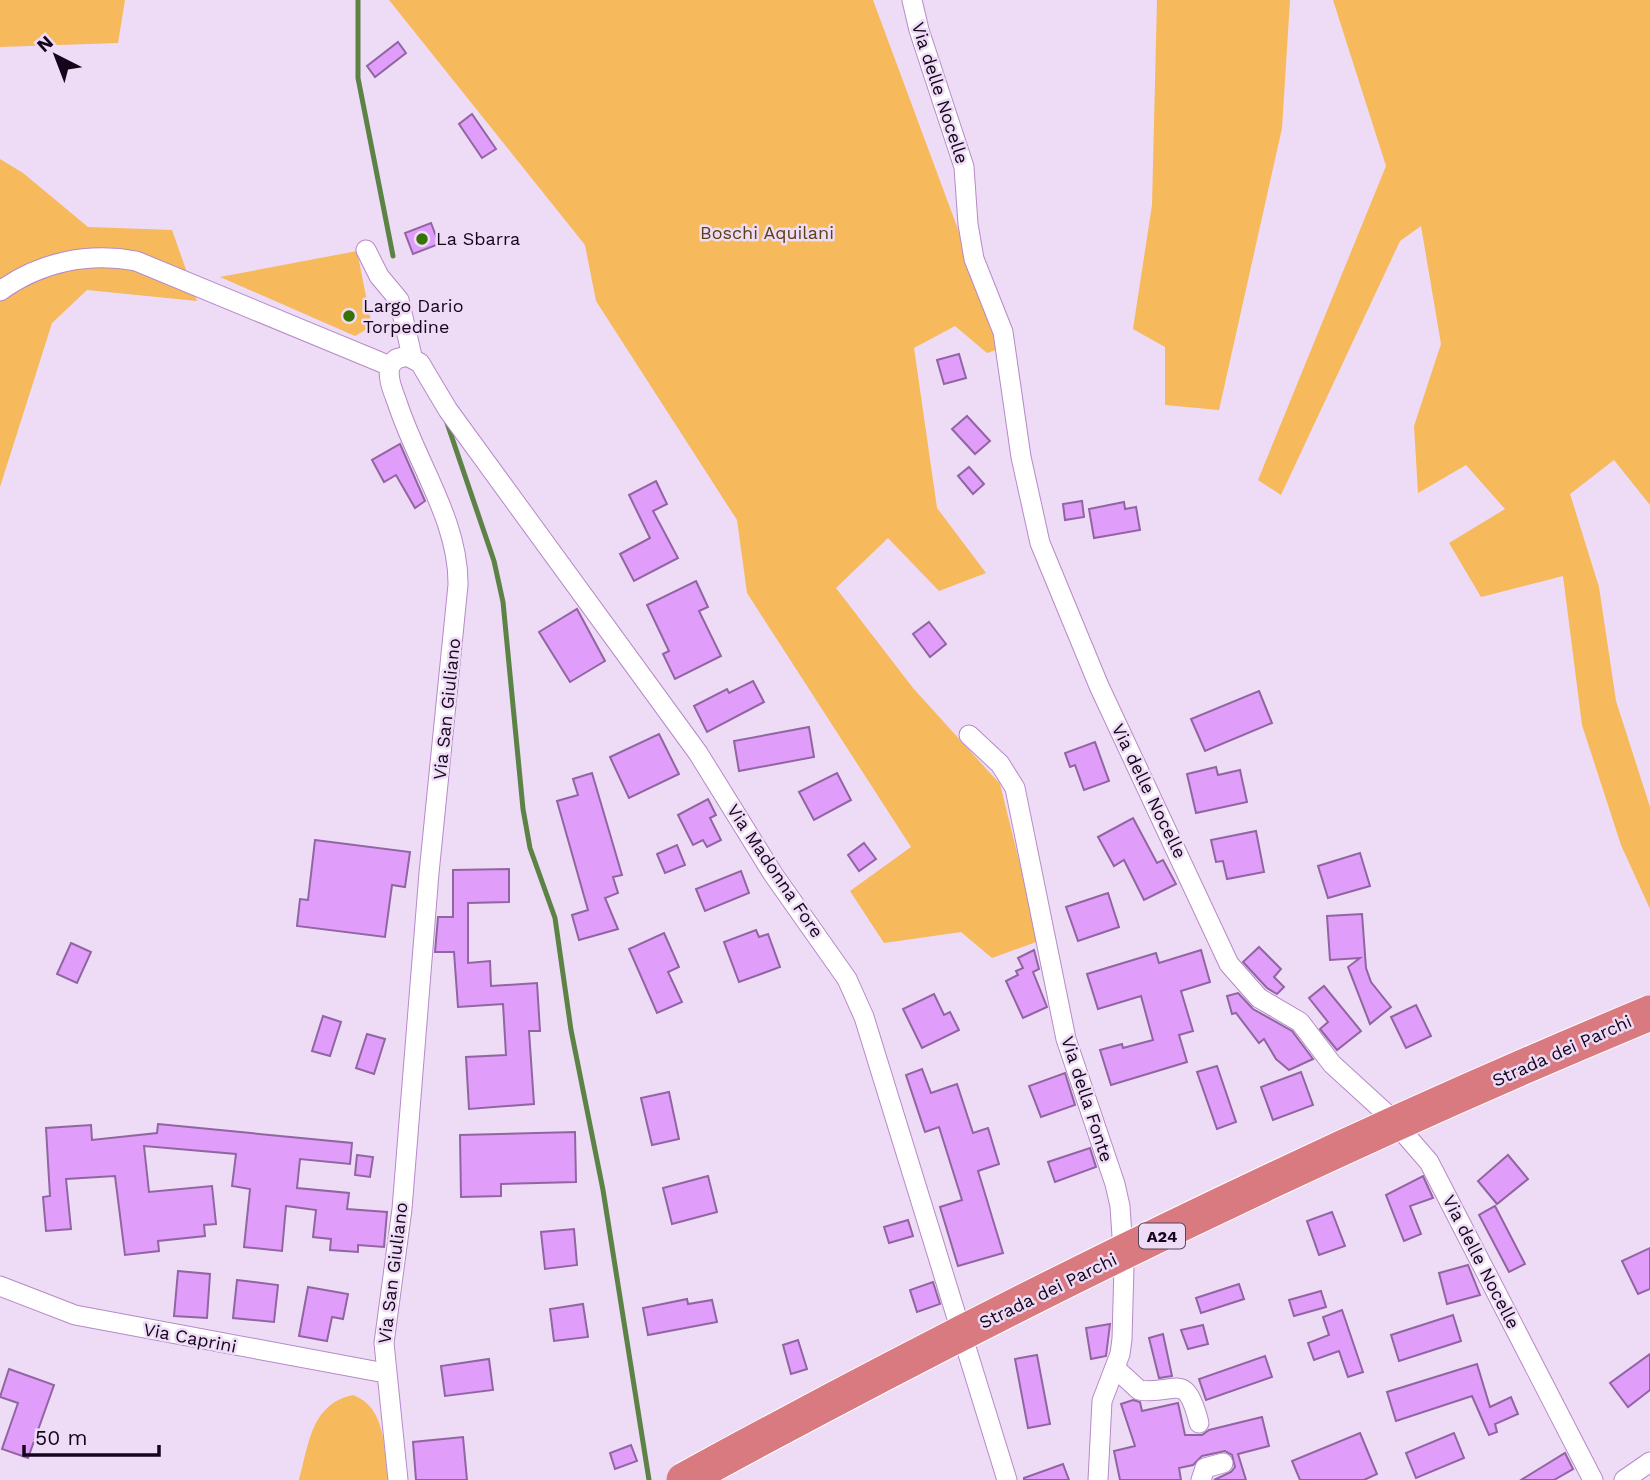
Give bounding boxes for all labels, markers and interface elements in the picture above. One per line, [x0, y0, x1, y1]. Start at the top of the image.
street label: Via delle Nocelle [908, 20, 973, 166]
north arrow [21, 21, 91, 91]
text: N [32, 30, 58, 57]
park label: Boschi Aquilani [700, 222, 834, 243]
place label: La Sbarra [436, 228, 520, 249]
marker: La Sbarra [414, 231, 430, 247]
place label: Largo Dario Torpedine [363, 295, 463, 337]
marker: Largo Dario Torpedine [341, 308, 357, 324]
street label: Via San Giuliano [429, 637, 464, 781]
street label: Via delle Nocelle [1108, 720, 1191, 862]
street label: Via Madonna Fore [723, 800, 828, 941]
street label: Strada dei Parchi [1489, 1010, 1635, 1091]
street label: Via della Fonte [1057, 1033, 1118, 1164]
street label: Via delle Nocelle [1439, 1191, 1524, 1332]
street label: Via San Giuliano [373, 1201, 412, 1345]
road number: A24 [1139, 1224, 1185, 1248]
street label: Strada dei Parchi [976, 1248, 1120, 1333]
street label: Via Caprini [142, 1318, 238, 1357]
scale bar [24, 1414, 159, 1458]
text: 50 m [35, 1425, 87, 1450]

